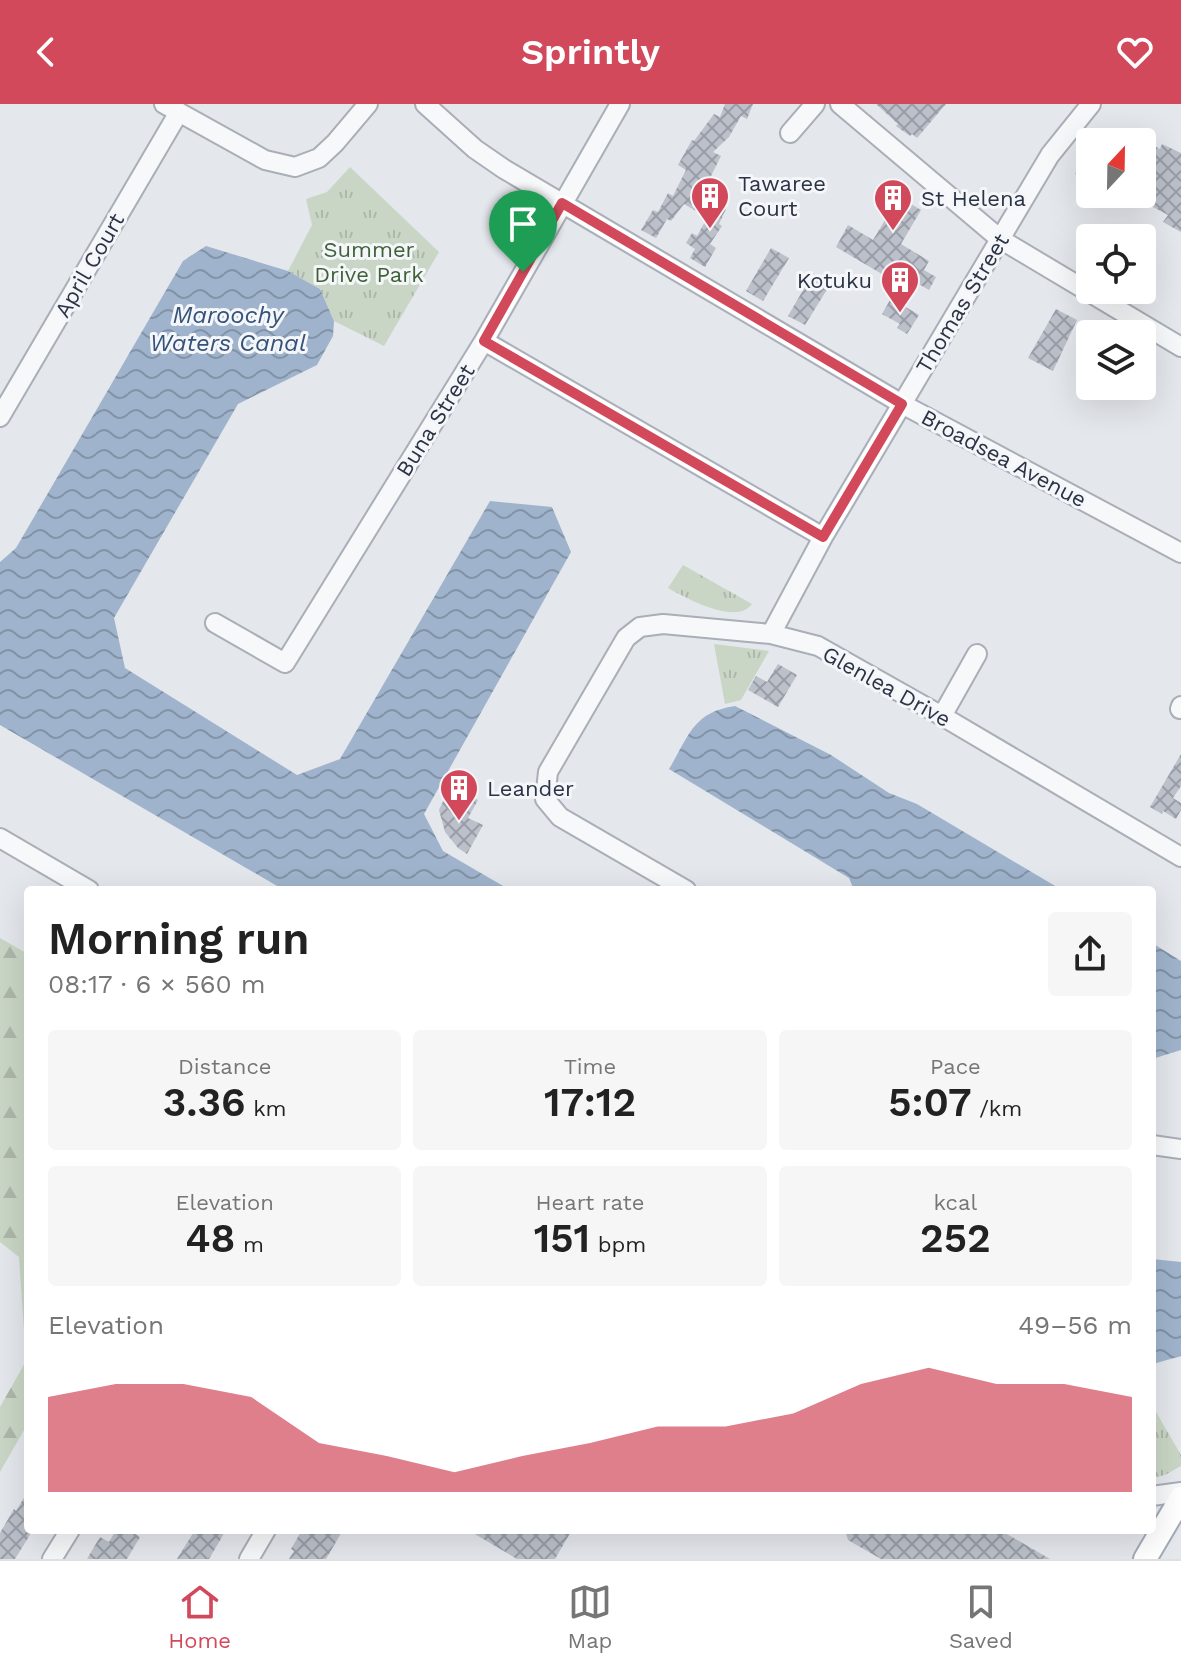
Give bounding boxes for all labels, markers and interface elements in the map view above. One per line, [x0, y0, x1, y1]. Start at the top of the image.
icon: back [24, 30, 68, 74]
icon: heart [1113, 30, 1157, 74]
text: Sprintly [521, 31, 660, 73]
north arrow [1076, 128, 1156, 208]
map controls [1076, 128, 1156, 400]
place label: Tawaree Court [738, 171, 826, 221]
building icon: Tawaree Court [689, 175, 731, 230]
building icon: St Helena [872, 177, 914, 232]
place label: St Helena [921, 186, 1026, 211]
pin [489, 190, 557, 272]
icon: arrive [501, 202, 545, 246]
street label: April Court [50, 209, 129, 322]
button: locate [1076, 224, 1156, 304]
street label: Thomas Street [911, 229, 1014, 378]
park label: Summer Drive Park [314, 237, 424, 287]
building icon: Kotuku [879, 259, 921, 314]
place label: Kotuku [797, 268, 872, 293]
water label: Maroochy Waters Canal [150, 301, 306, 357]
button: layers [1076, 320, 1156, 400]
street label: Buna Street [391, 360, 480, 481]
street label: Broadsea Avenue [917, 404, 1090, 512]
street label: Glenlea Drive [818, 641, 955, 732]
building icon: Leander [438, 767, 480, 822]
place label: Leander [487, 776, 574, 801]
button: share [1048, 912, 1132, 996]
text: Morning run [48, 913, 309, 965]
text: 08:17 · 6 × 560 m [48, 969, 265, 999]
text: Distance [178, 1054, 271, 1079]
text: Time [564, 1054, 616, 1079]
text: Pace [930, 1054, 981, 1079]
text: 3.36 [163, 1079, 246, 1126]
text: 17:12 [544, 1079, 636, 1126]
text: 5:07 [888, 1079, 972, 1126]
text: km [246, 1096, 287, 1121]
text: /km [972, 1096, 1022, 1121]
text: Elevation [176, 1190, 274, 1215]
text: Heart rate [536, 1190, 644, 1215]
text: kcal [934, 1190, 977, 1215]
text: 48 [185, 1215, 236, 1262]
text: 151 [534, 1215, 590, 1262]
text: 252 [920, 1215, 991, 1262]
text: m [236, 1232, 264, 1257]
text: bpm [590, 1232, 646, 1257]
text: Elevation [48, 1310, 164, 1340]
text: 49–56 m [1018, 1310, 1132, 1340]
tab: Home [168, 1580, 231, 1653]
tab: Map [568, 1580, 612, 1653]
tab: Saved [949, 1580, 1013, 1653]

